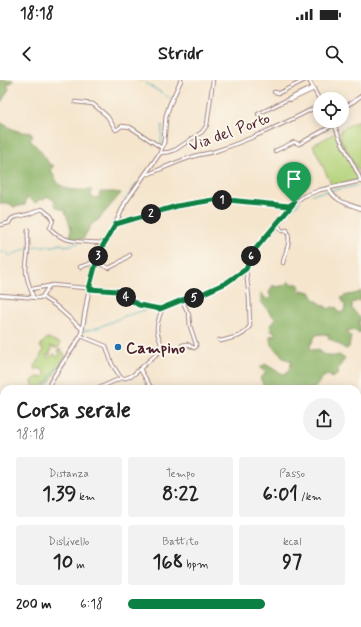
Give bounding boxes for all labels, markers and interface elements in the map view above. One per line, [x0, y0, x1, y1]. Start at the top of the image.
text: 18:18 [20, 4, 54, 24]
text: Stridr [158, 42, 203, 66]
icon: back [16, 43, 38, 65]
icon: search [323, 43, 345, 65]
map controls [313, 92, 349, 128]
button: locate [313, 92, 349, 128]
street label: Via del Porto [186, 108, 273, 157]
pin [277, 162, 311, 203]
icon: arrive [283, 168, 305, 190]
pin: 1 [212, 190, 232, 210]
text: 1 [220, 193, 224, 207]
pin: 2 [141, 204, 161, 224]
text: 2 [148, 207, 154, 221]
pin: 3 [88, 246, 108, 266]
pin: 6 [241, 246, 261, 266]
text: 3 [96, 249, 100, 263]
text: 6 [248, 249, 254, 263]
pin: 4 [116, 287, 136, 307]
pin: 5 [184, 288, 204, 308]
text: 4 [123, 290, 129, 304]
text: 5 [191, 291, 197, 305]
place label: Campino [126, 338, 185, 359]
marker: Campino [113, 342, 123, 352]
text: Corsa serale [16, 397, 131, 425]
button: share [303, 398, 345, 440]
text: 18:18 [16, 426, 45, 443]
text: Distanza [49, 467, 89, 481]
text: Tempo [166, 467, 195, 481]
text: Passo [279, 467, 305, 481]
text: 1.39 [42, 481, 76, 508]
text: 8:22 [162, 481, 199, 508]
text: 6:01 [263, 481, 298, 508]
text: km [76, 490, 95, 504]
text: /km [298, 490, 322, 504]
text: Dislivello [48, 535, 89, 549]
text: Battito [162, 535, 199, 549]
text: kcal [283, 535, 301, 549]
text: 10 [53, 549, 73, 576]
text: 168 [153, 549, 183, 576]
text: 97 [282, 549, 302, 576]
text: m [73, 558, 85, 572]
text: bpm [183, 558, 208, 572]
text: 200 m [16, 596, 51, 613]
text: 6:18 [80, 596, 103, 613]

